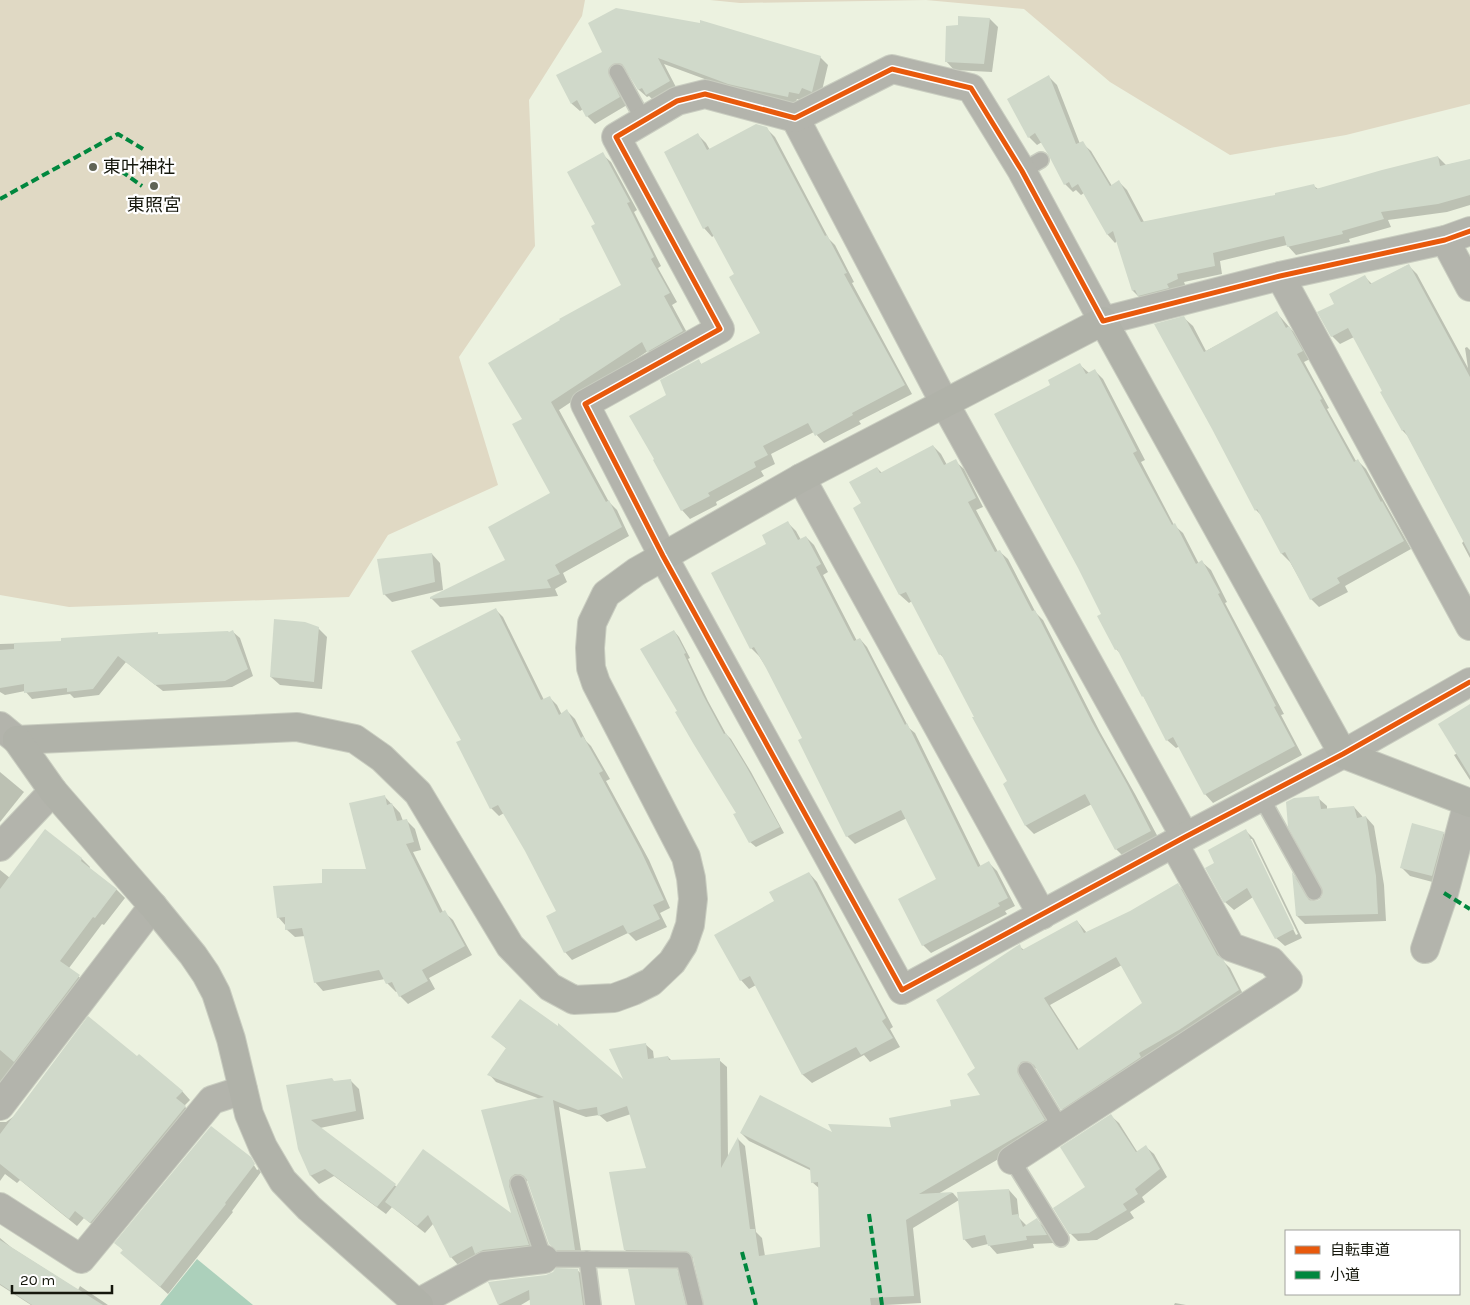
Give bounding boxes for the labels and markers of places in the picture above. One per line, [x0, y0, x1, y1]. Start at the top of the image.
place label: 東叶神社 [103, 156, 175, 178]
marker: 東叶神社 [87, 161, 99, 173]
marker: 東照宮 [148, 180, 160, 192]
place label: 東照宮 [127, 194, 181, 216]

